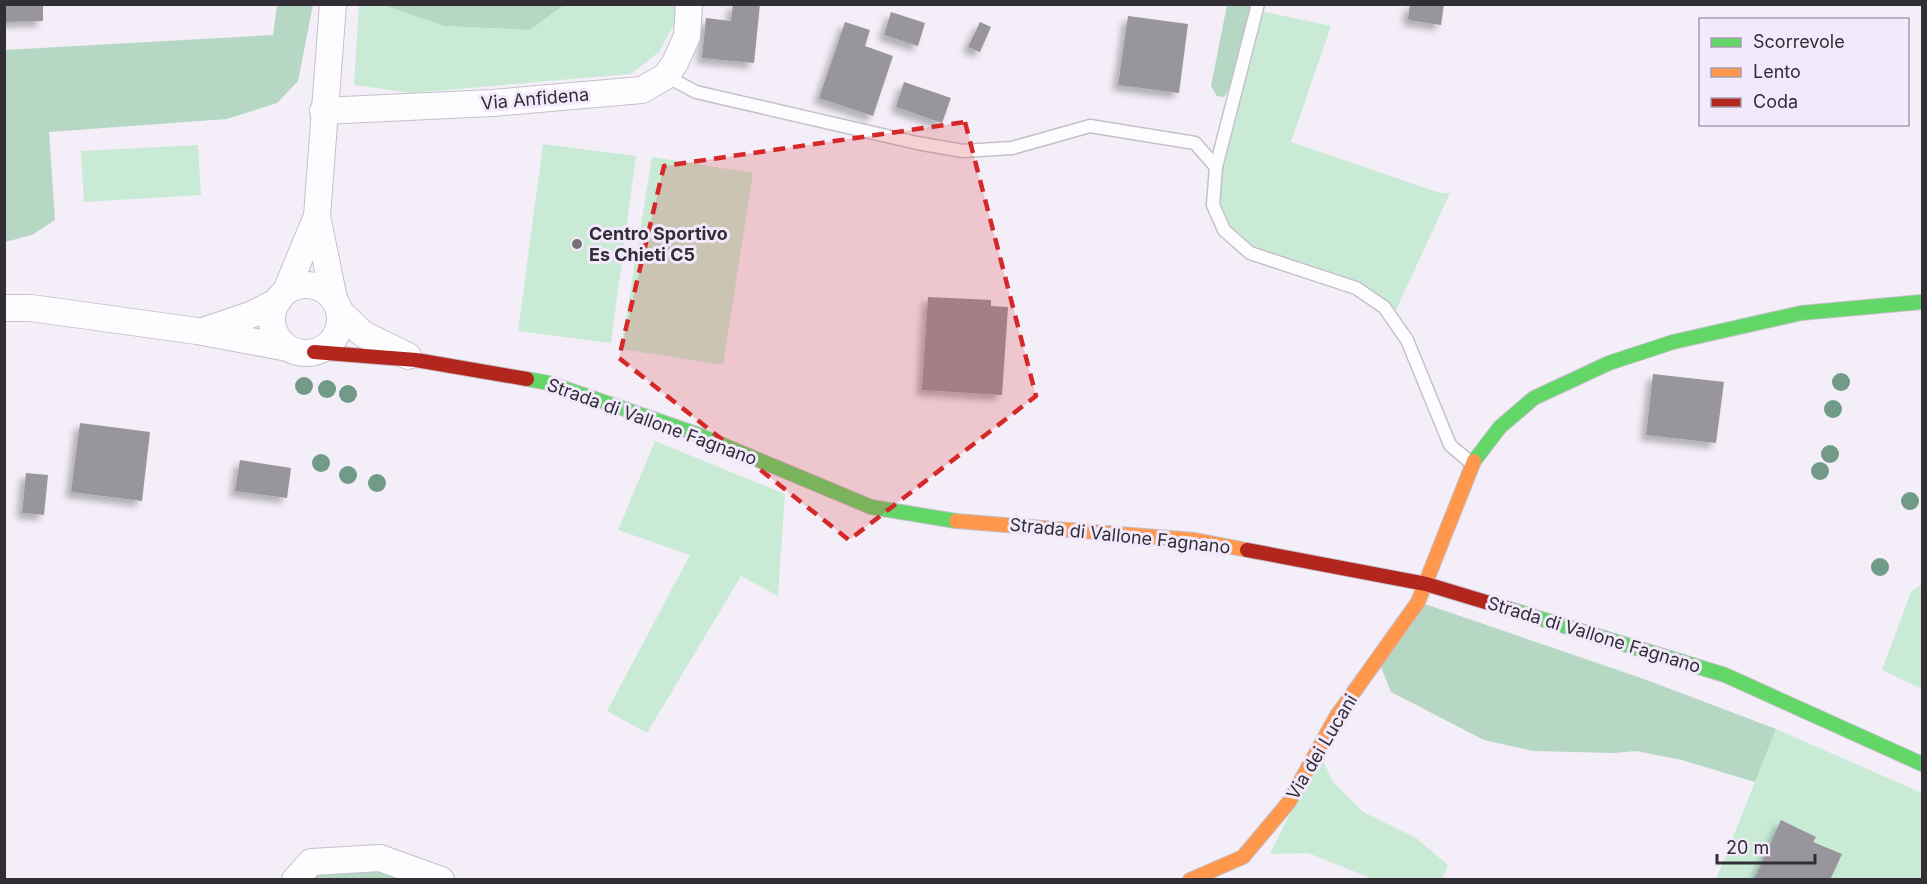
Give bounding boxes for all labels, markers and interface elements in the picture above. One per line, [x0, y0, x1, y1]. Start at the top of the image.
legend [1699, 18, 1909, 126]
text: Scorrevole [1753, 31, 1845, 52]
text: Lento [1753, 61, 1801, 82]
street label: Via Anfidena [480, 83, 590, 114]
text: Coda [1753, 91, 1798, 112]
place label: Centro Sportivo Es Chieti C5 [589, 223, 728, 265]
marker: Centro Sportivo Es Chieti C5 [570, 237, 584, 251]
street label: Strada di Vallone Fagnano [544, 374, 760, 469]
street label: Strada di Vallone Fagnano [1009, 513, 1231, 558]
street label: Strada di Vallone Fagnano [1485, 592, 1703, 677]
street label: Via dei Lucani [1282, 690, 1361, 803]
scale bar [1717, 827, 1814, 865]
text: 20 m [1726, 837, 1769, 858]

